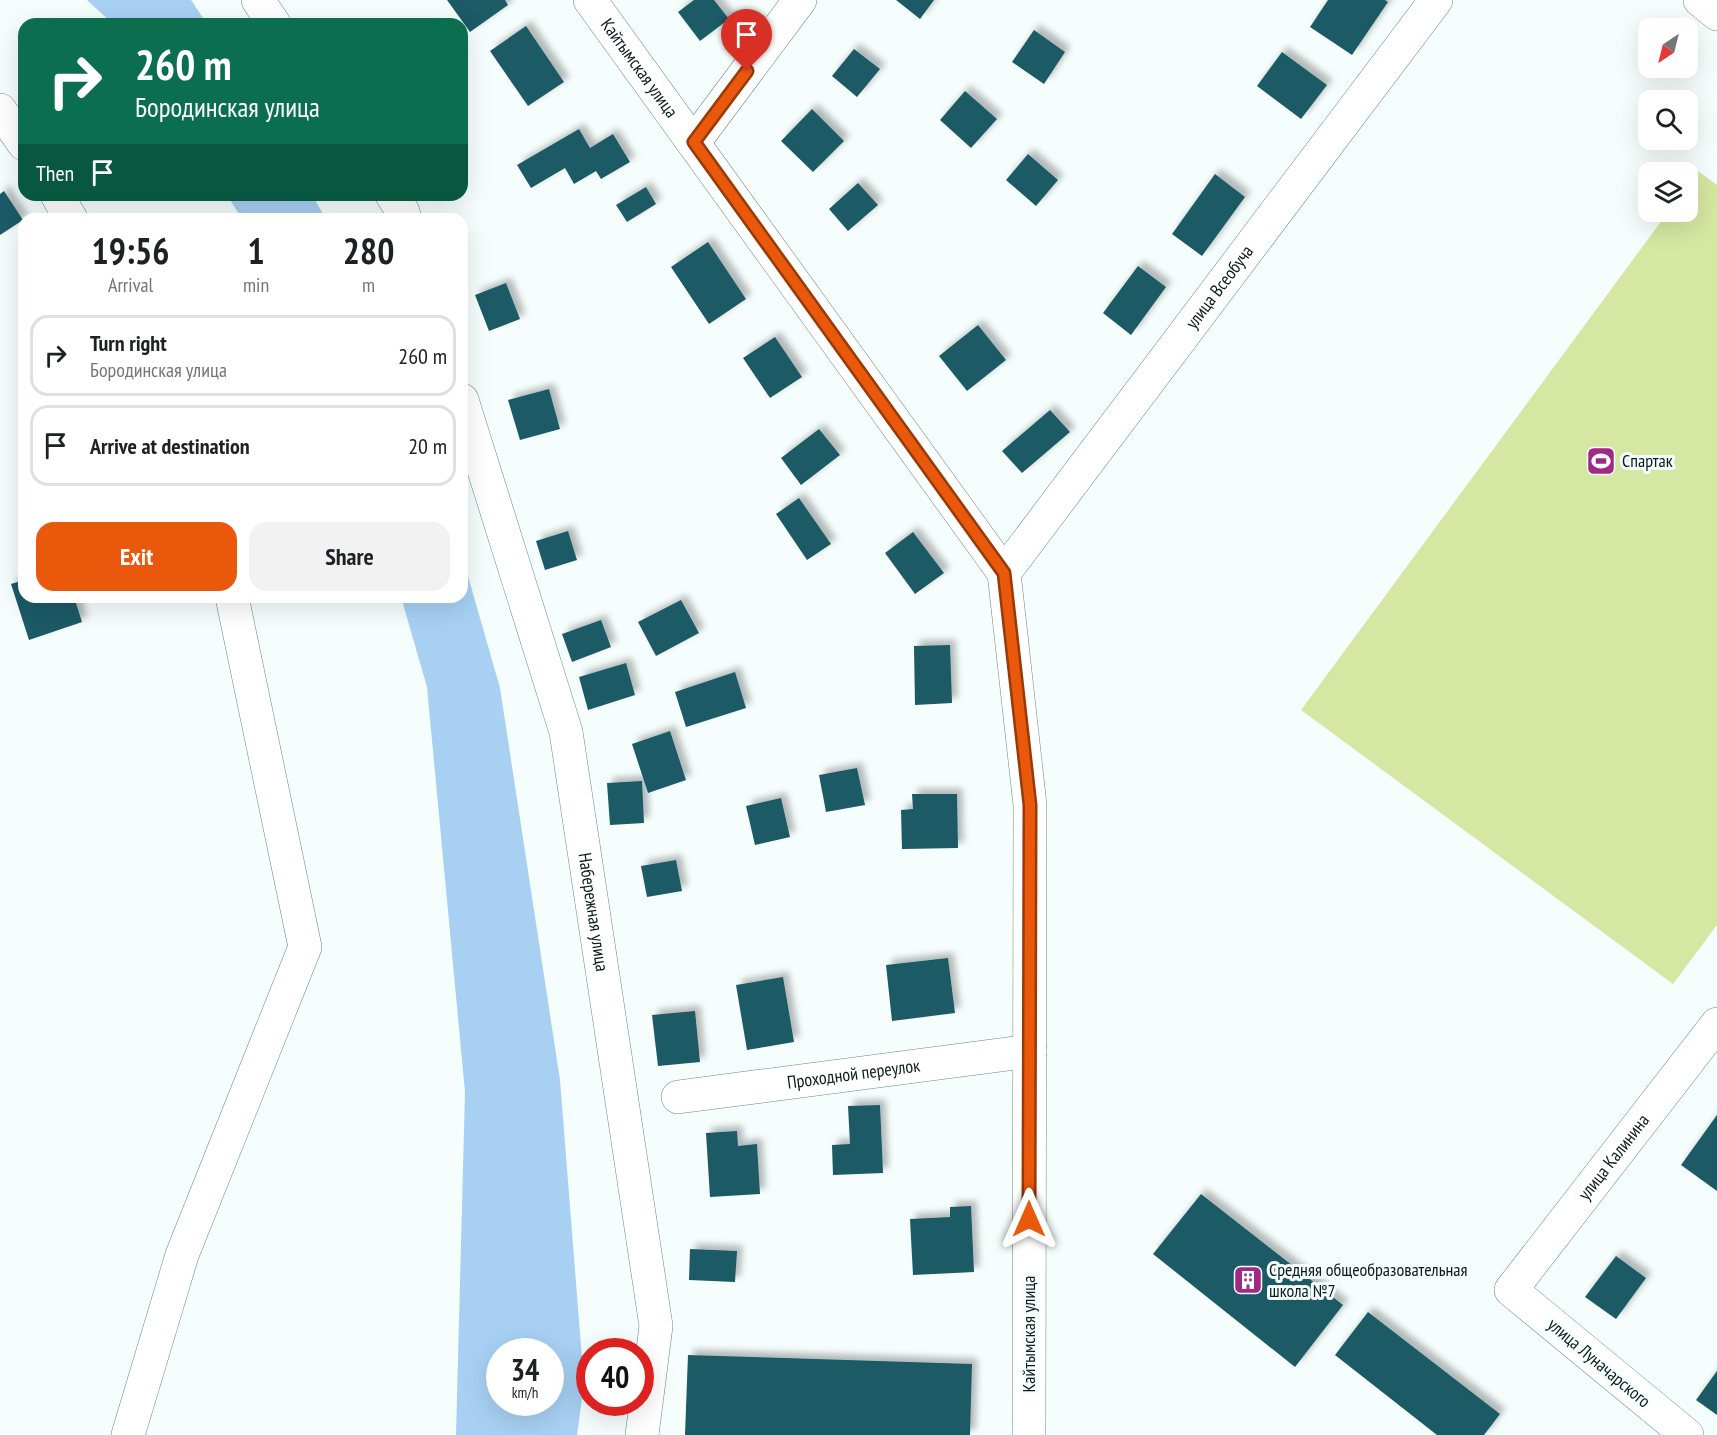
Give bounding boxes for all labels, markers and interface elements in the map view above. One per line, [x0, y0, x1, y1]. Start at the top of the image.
pin [721, 9, 772, 71]
street label: Кайтымская улица [596, 14, 683, 122]
icon: arrive [730, 18, 763, 51]
north arrow [1638, 18, 1698, 78]
map controls [1638, 18, 1698, 222]
text: 260 m [135, 37, 232, 92]
icon: right [36, 42, 114, 120]
text: Бородинская улица [135, 90, 320, 124]
button: search [1638, 90, 1698, 150]
icon: arrive [86, 156, 119, 189]
text: Then [36, 159, 74, 187]
button: layers [1638, 162, 1698, 222]
text: 19:56 [92, 227, 169, 274]
text: 1 [247, 227, 265, 274]
text: 280 [343, 227, 394, 274]
street label: улица Всеобуча [1180, 240, 1258, 333]
text: Arrival [108, 272, 153, 298]
text: min [243, 272, 269, 298]
text: m [362, 272, 375, 298]
text: Turn right [90, 329, 167, 357]
icon: right [39, 339, 72, 372]
text: 260 m [398, 342, 447, 370]
text: Бородинская улица [90, 357, 227, 383]
icon: arrive [39, 429, 72, 462]
text: Arrive at destination [90, 432, 250, 460]
text: 20 m [408, 432, 447, 460]
sports icon: Спартак [1585, 445, 1617, 477]
place label: Спартак [1622, 449, 1673, 472]
button: Exit [36, 522, 237, 591]
button: Share [249, 522, 450, 591]
street label: Набережная улица [573, 851, 614, 973]
street label: Проходной переулок [786, 1053, 921, 1094]
street label: улица Калинина [1573, 1109, 1654, 1205]
position arrow [997, 1187, 1061, 1251]
place label: Средняя общеобразовательная школа №7 [1269, 1258, 1467, 1302]
building icon: Средняя общеобразовательная школа №7 [1232, 1264, 1264, 1296]
street label: Кайтымская улица [1017, 1276, 1040, 1393]
street label: улица Луначарского [1543, 1313, 1656, 1413]
speed limit sign: 40 [576, 1338, 654, 1416]
text: 34 [511, 1350, 539, 1389]
text: km/h [512, 1383, 538, 1402]

